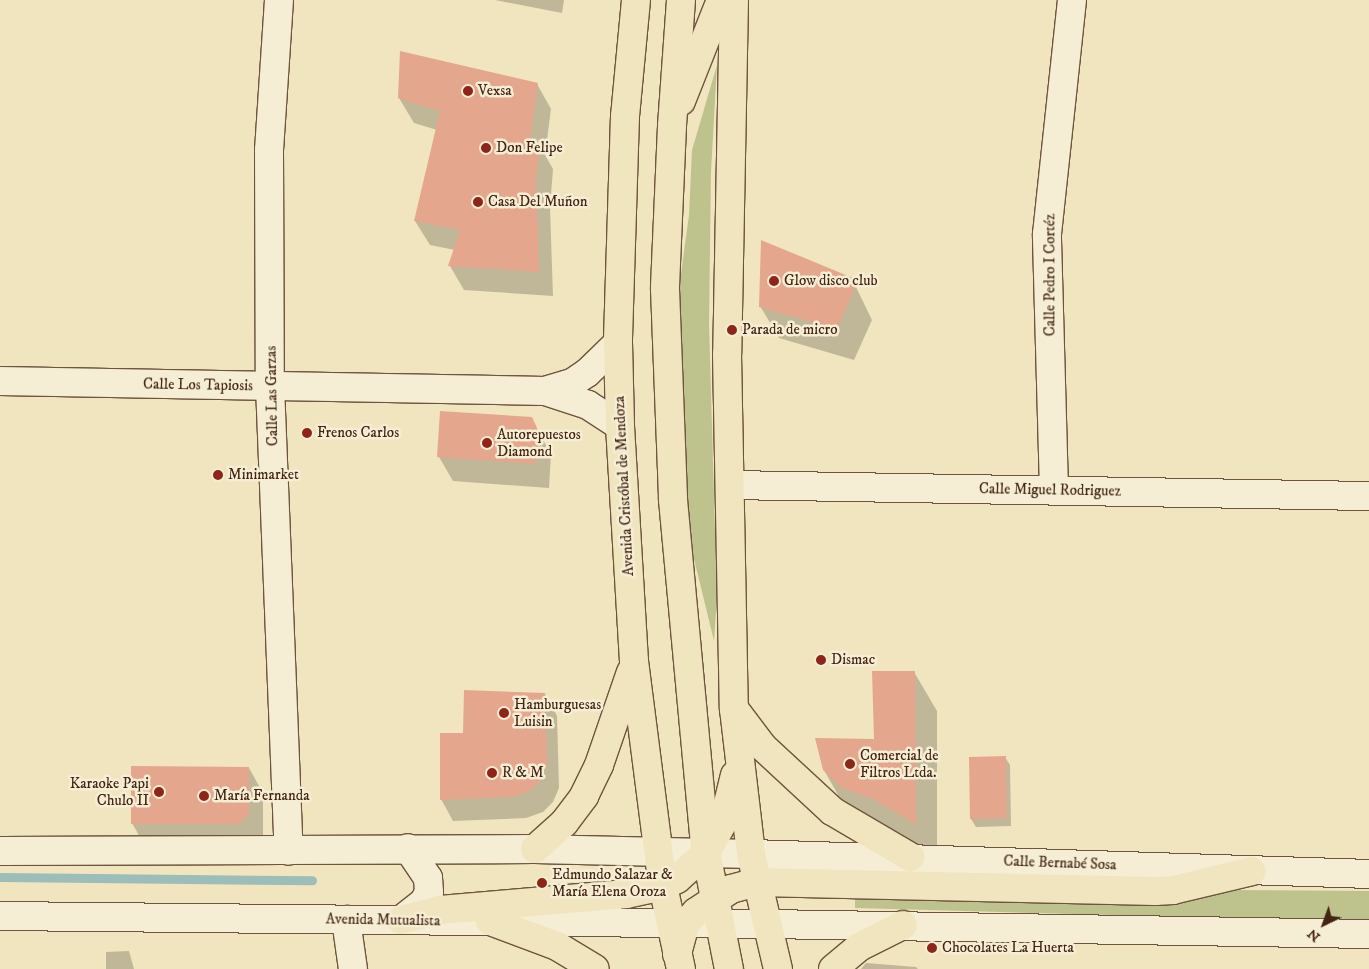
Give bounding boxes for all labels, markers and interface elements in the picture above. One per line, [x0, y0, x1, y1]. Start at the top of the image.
place label: Vexsa [478, 82, 512, 100]
marker: Vexsa [462, 85, 474, 97]
place label: Don Felipe [496, 139, 563, 157]
marker: Don Felipe [480, 142, 492, 154]
place label: Casa Del Muñon [488, 193, 588, 211]
marker: Casa Del Muñon [472, 196, 484, 208]
street label: Calle Pedro I Cortéz [1041, 214, 1059, 336]
place label: Glow disco club [784, 272, 878, 290]
marker: Glow disco club [768, 275, 780, 287]
place label: Parada de micro [742, 321, 837, 339]
marker: Parada de micro [726, 324, 738, 336]
street label: Calle Las Garzas [262, 346, 282, 446]
street label: Calle Los Tapiosis [143, 375, 253, 395]
street label: Avenida Cristóbal de Mendoza [610, 395, 638, 577]
place label: Frenos Carlos [317, 424, 399, 442]
place label: Autorepuestos Diamond [497, 425, 581, 460]
marker: Frenos Carlos [301, 427, 313, 439]
marker: Autorepuestos Diamond [481, 437, 493, 449]
place label: Minimarket [228, 466, 299, 484]
marker: Minimarket [212, 469, 224, 481]
street label: Calle Miguel Rodriguez [979, 480, 1121, 500]
place label: Dismac [831, 651, 875, 669]
marker: Dismac [815, 654, 827, 666]
place label: Hamburguesas Luisin [514, 695, 601, 730]
marker: Hamburguesas Luisin [498, 707, 510, 719]
place label: Comercial de Filtros Ltda. [860, 746, 938, 781]
marker: Comercial de Filtros Ltda. [844, 758, 856, 770]
place label: R & M [502, 764, 544, 782]
marker: R & M [486, 767, 498, 779]
place label: Karaoke Papi Chulo II [70, 774, 149, 809]
marker: Karaoke Papi Chulo II [153, 786, 165, 798]
place label: María Fernanda [214, 787, 310, 805]
marker: María Fernanda [198, 790, 210, 802]
street label: Calle Bernabé Sosa [1003, 852, 1117, 874]
place label: Edmundo Salazar & María Elena Oroza [552, 865, 673, 900]
marker: Edmundo Salazar & María Elena Oroza [536, 877, 548, 889]
north arrow [1299, 899, 1349, 949]
street label: Avenida Mutualista [326, 910, 440, 930]
text: N [1304, 925, 1324, 946]
place label: Chocolates La Huerta [942, 939, 1074, 957]
marker: Chocolates La Huerta [926, 942, 938, 954]

